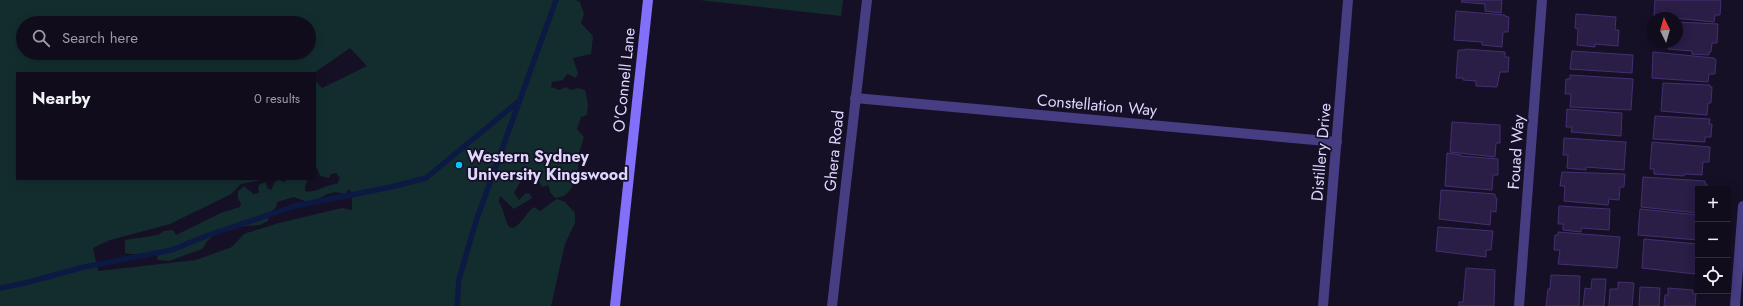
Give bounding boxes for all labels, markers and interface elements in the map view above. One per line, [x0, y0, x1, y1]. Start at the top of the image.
north arrow [1647, 12, 1683, 48]
search box [16, 16, 316, 60]
icon: search [30, 27, 52, 49]
text: Search here [62, 27, 138, 49]
street label: O'Connell Lane [607, 27, 641, 133]
text: Nearby [32, 86, 90, 110]
street label: Constellation Way [1036, 88, 1159, 122]
text: 0 results [254, 89, 300, 108]
street label: Distillery Drive [1305, 102, 1337, 202]
street label: Ghera Road [818, 109, 850, 193]
street label: Fouad Way [1502, 113, 1530, 190]
place label: Western Sydney University Kingswood [467, 145, 628, 186]
marker: Western Sydney University Kingswood [454, 160, 464, 170]
map controls [1695, 186, 1731, 294]
button: + [1695, 186, 1731, 222]
button: − [1695, 222, 1731, 258]
button: locate [1695, 258, 1731, 294]

